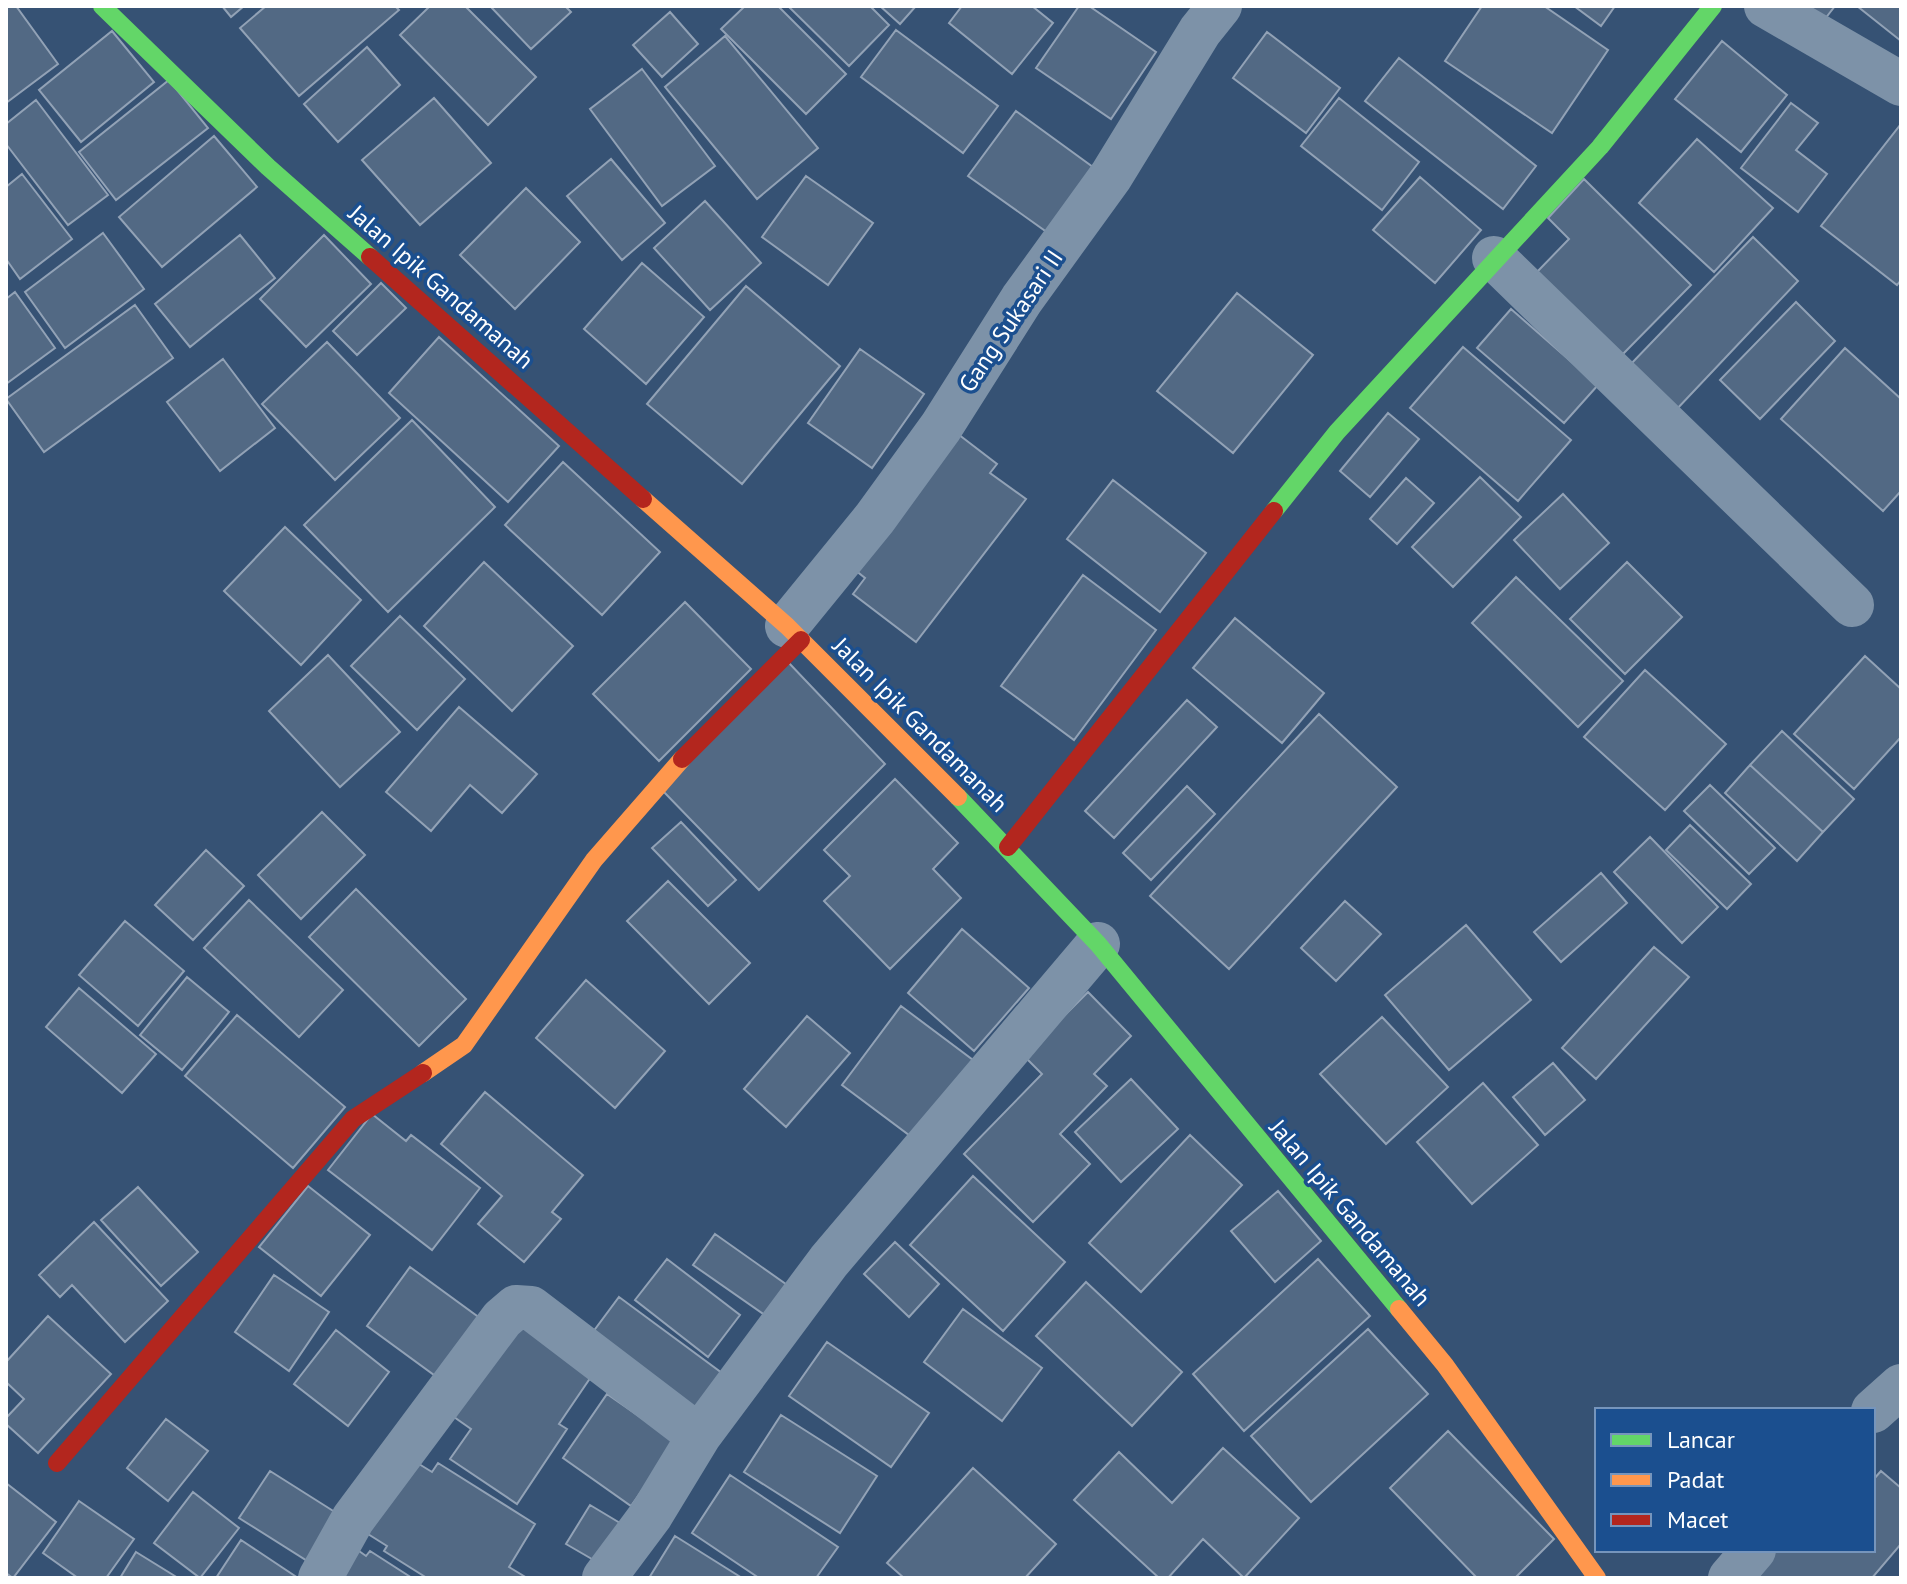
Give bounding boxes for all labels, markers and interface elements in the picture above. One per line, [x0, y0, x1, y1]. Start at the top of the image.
street label: Jalan Ipik Gandamanah [342, 197, 540, 375]
street label: Gang Sukasari II [952, 244, 1070, 398]
street label: Jalan Ipik Gandamanah [826, 630, 1014, 819]
street label: Jalan Ipik Gandamanah [1262, 1112, 1438, 1313]
legend [1595, 1408, 1875, 1552]
text: Lancar [1667, 1424, 1735, 1455]
text: Padat [1667, 1464, 1724, 1495]
text: Macet [1667, 1504, 1729, 1535]

